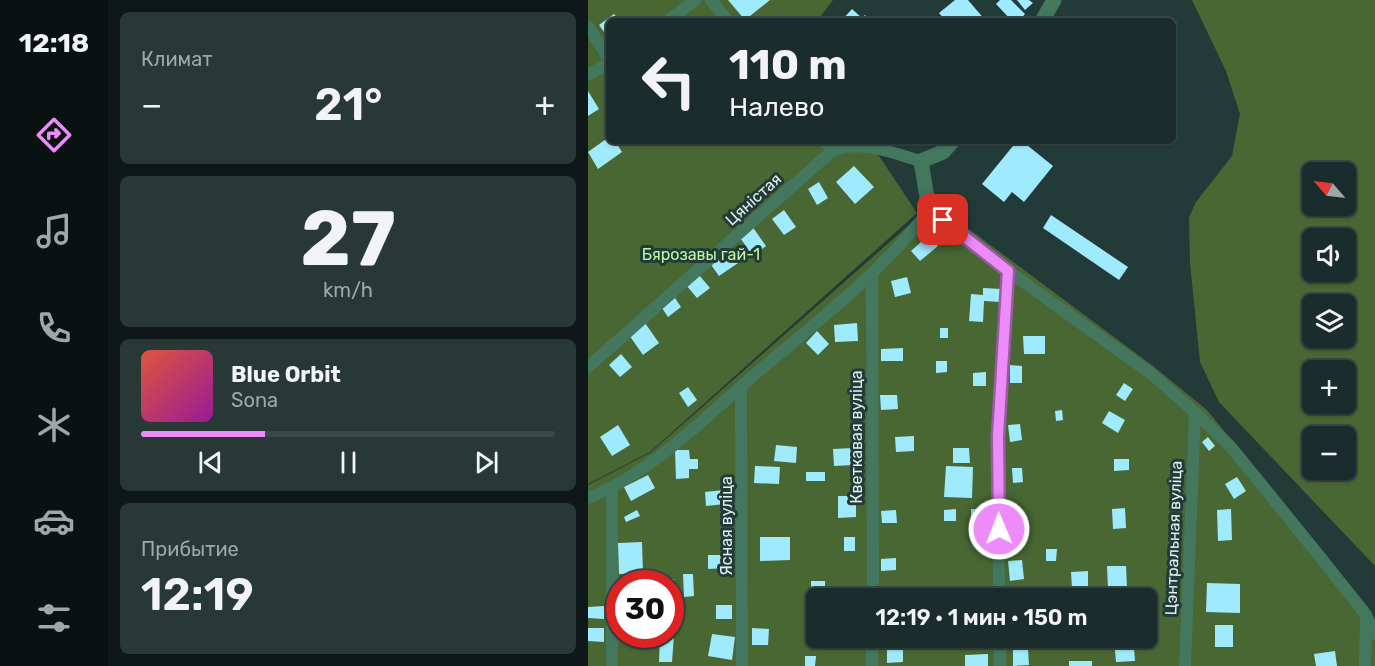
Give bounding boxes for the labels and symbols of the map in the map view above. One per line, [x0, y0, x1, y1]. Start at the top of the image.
north arrow [1302, 162, 1356, 216]
street label: Цяністая [721, 169, 785, 229]
pin [917, 194, 968, 245]
park label: Бярозавы гай-1 [642, 245, 760, 264]
street label: Кветкавая вуліца [847, 370, 866, 504]
street label: Цэнтральная вуліца [1161, 460, 1186, 616]
street label: Ясная вуліца [717, 476, 736, 576]
position arrow [967, 497, 1031, 561]
speed limit sign: 30 [606, 570, 684, 648]

